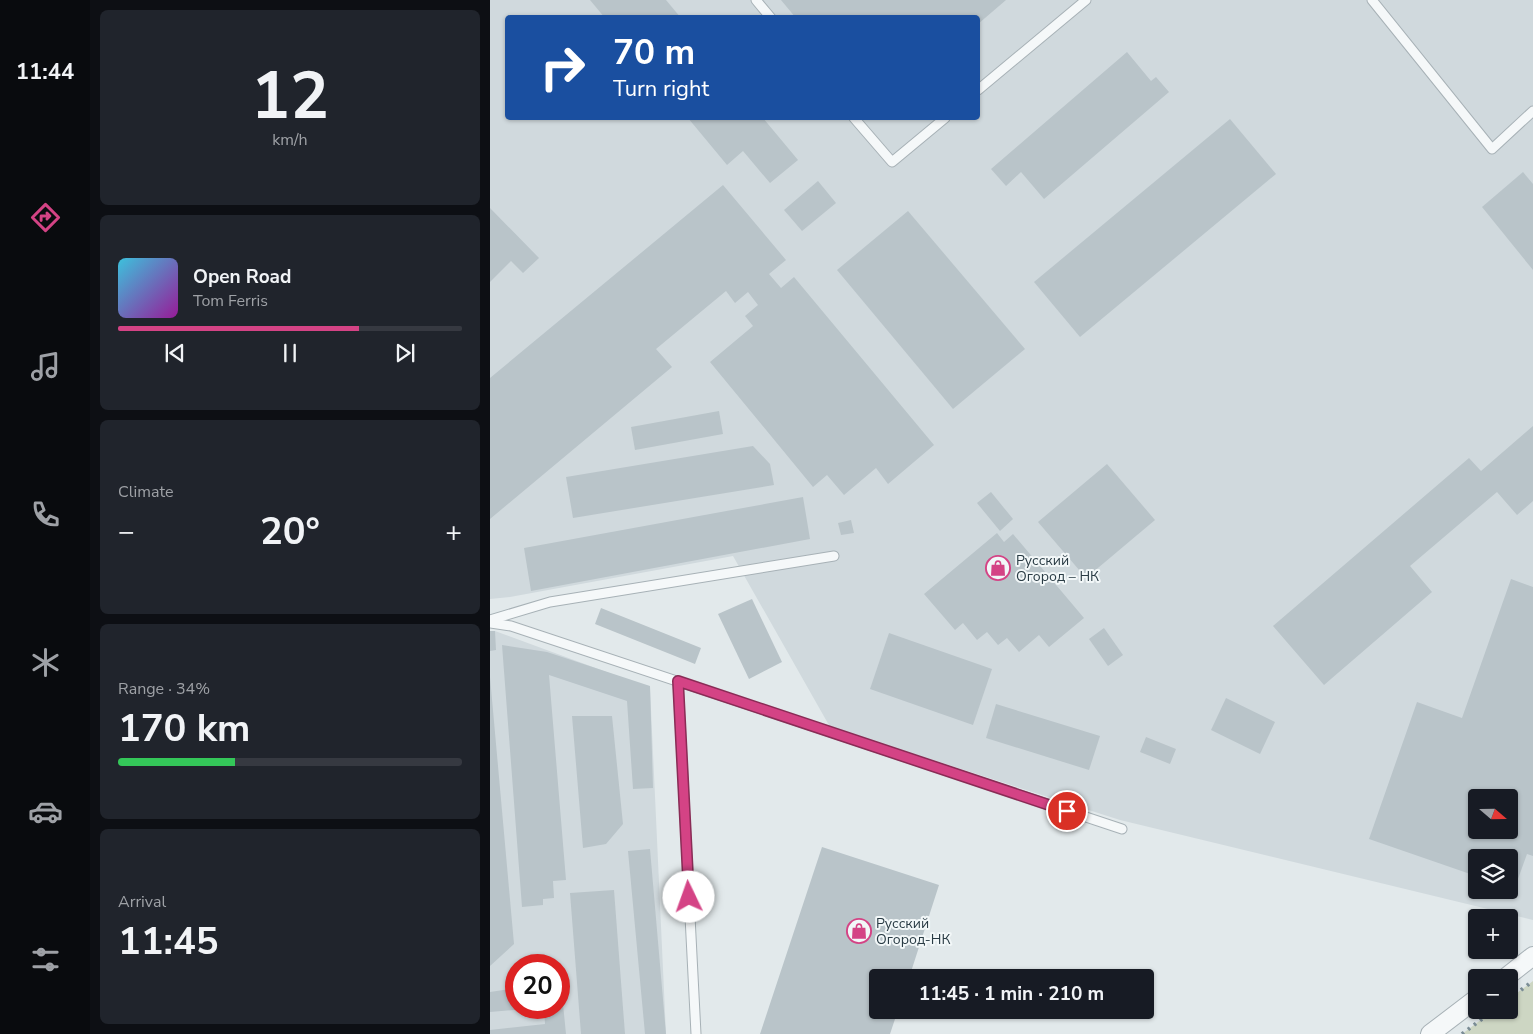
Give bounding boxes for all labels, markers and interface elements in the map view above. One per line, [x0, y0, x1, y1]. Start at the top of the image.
text: 70 m [613, 29, 695, 76]
icon: right [530, 35, 595, 100]
text: 12 [251, 52, 329, 141]
text: 11:44 [16, 57, 74, 87]
text: Turn right [613, 74, 709, 104]
text: km/h [272, 129, 308, 151]
icon: directions [28, 200, 63, 235]
text: Open Road [193, 264, 291, 290]
text: Tom Ferris [193, 290, 268, 312]
icon: previous [161, 339, 189, 367]
icon: pause [276, 339, 304, 367]
icon: next [391, 339, 419, 367]
icon: music [28, 349, 63, 384]
text: Climate [118, 481, 173, 503]
icon: phone [28, 497, 63, 532]
text: 20° [260, 506, 320, 557]
text: − [118, 513, 135, 551]
text: + [445, 513, 462, 551]
place label: Русский Огород – НК [1016, 551, 1099, 586]
shop icon: Русский Огород – НК [985, 555, 1011, 581]
icon: climate [28, 645, 63, 680]
text: Range · 34% [118, 678, 210, 700]
text: 170 km [118, 703, 250, 754]
north arrow [1468, 789, 1518, 839]
map controls [1468, 789, 1518, 1019]
pin [1046, 790, 1088, 832]
icon: car [28, 794, 63, 829]
icon: arrive [1053, 797, 1081, 825]
button: layers [1468, 849, 1518, 899]
position arrow [662, 870, 714, 922]
text: Arrival [118, 891, 166, 913]
button: + [1468, 909, 1518, 959]
place label: Русский Огород-НК [876, 914, 950, 949]
text: 11:45 [118, 916, 219, 967]
shop icon: Русский Огород-НК [846, 918, 872, 944]
icon: filters [28, 942, 63, 977]
speed limit sign: 20 [505, 954, 570, 1019]
button: − [1468, 969, 1518, 1019]
text: 11:45 · 1 min · 210 m [919, 981, 1104, 1007]

